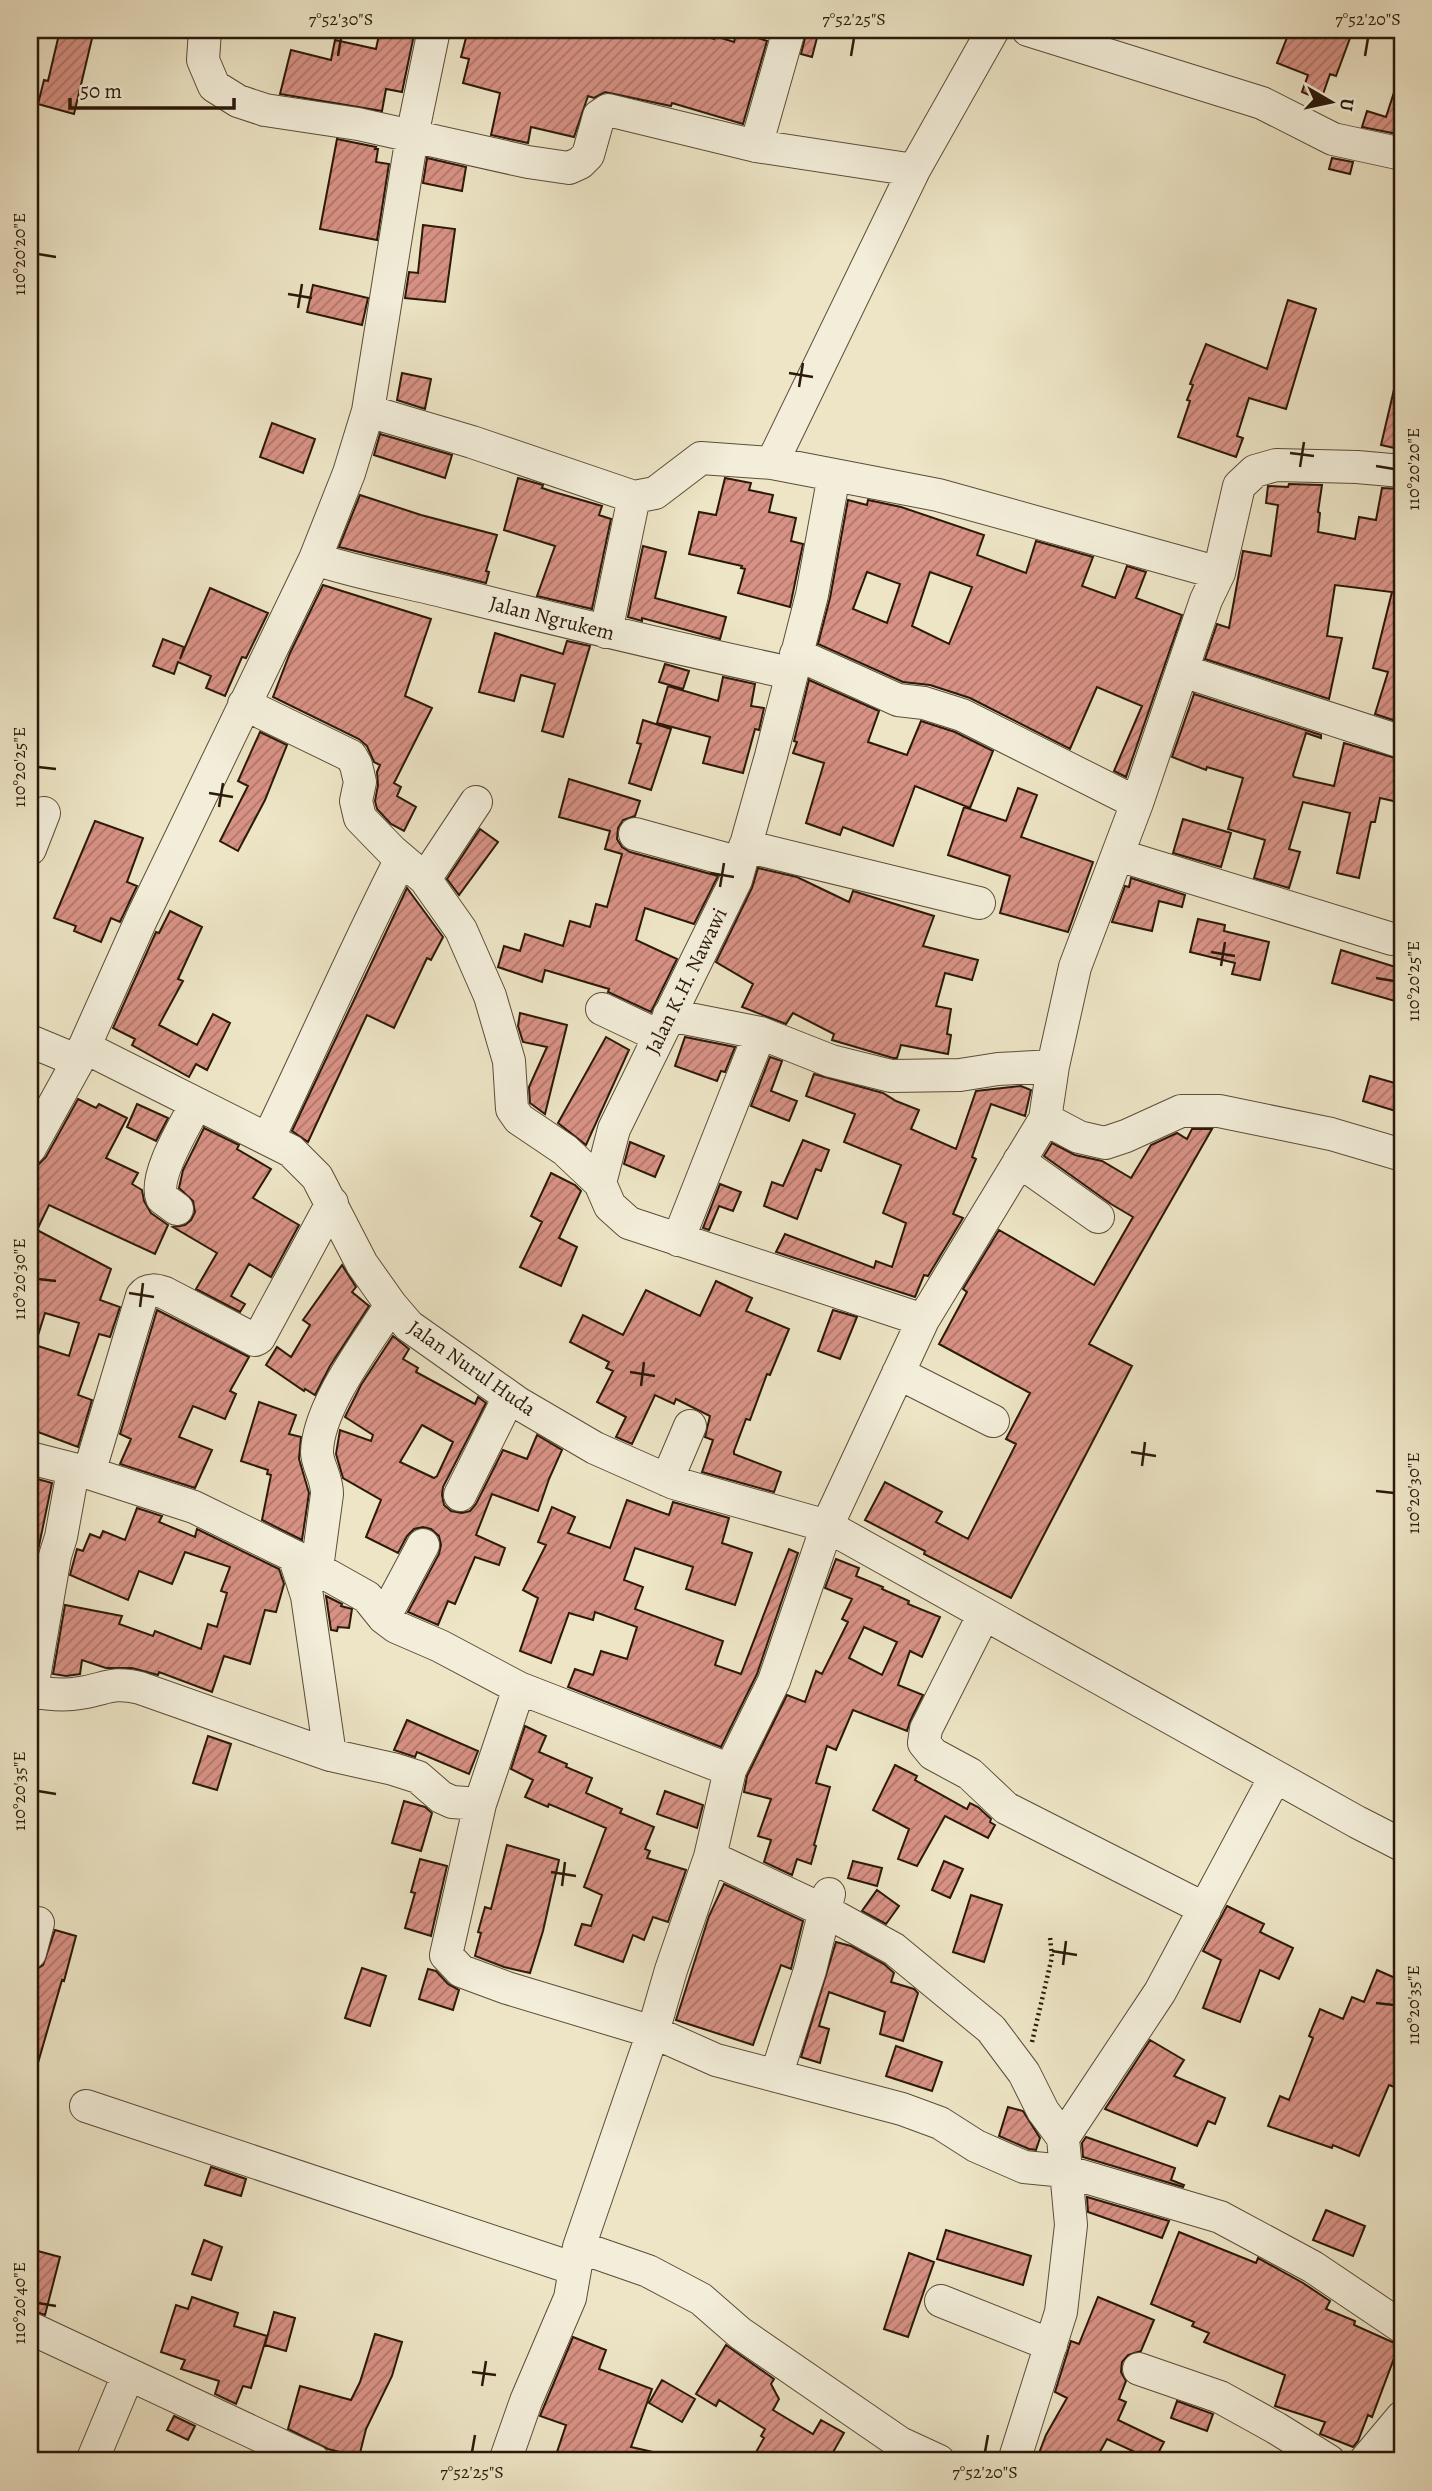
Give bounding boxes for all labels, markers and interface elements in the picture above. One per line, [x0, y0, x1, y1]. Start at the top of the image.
text: 7°52'30"S [309, 7, 373, 31]
text: 7°52'25"S [822, 7, 886, 31]
text: 7°52'20"S [1335, 7, 1401, 31]
scale bar [70, 66, 234, 110]
north arrow [1296, 66, 1366, 136]
text: 50 m [80, 77, 122, 105]
text: U [1333, 96, 1361, 113]
text: 110°20'20"E [7, 213, 31, 295]
text: 110°20'20"E [1401, 428, 1425, 510]
street label: Jalan Ngrukem [486, 589, 618, 647]
text: 110°20'25"E [7, 727, 31, 807]
street label: Jalan K.H. Nawawi [638, 903, 734, 1059]
text: 110°20'25"E [1401, 941, 1425, 1021]
text: 110°20'30"E [7, 1238, 31, 1320]
street label: Jalan Nurul Huda [403, 1314, 542, 1423]
text: 110°20'30"E [1401, 1452, 1425, 1534]
text: 110°20'35"E [7, 1751, 31, 1831]
text: 110°20'35"E [1401, 1965, 1425, 2045]
text: 110°20'40"E [7, 2262, 31, 2344]
text: 7°52'25"S [440, 2460, 504, 2484]
text: 7°52'20"S [952, 2460, 1018, 2484]

